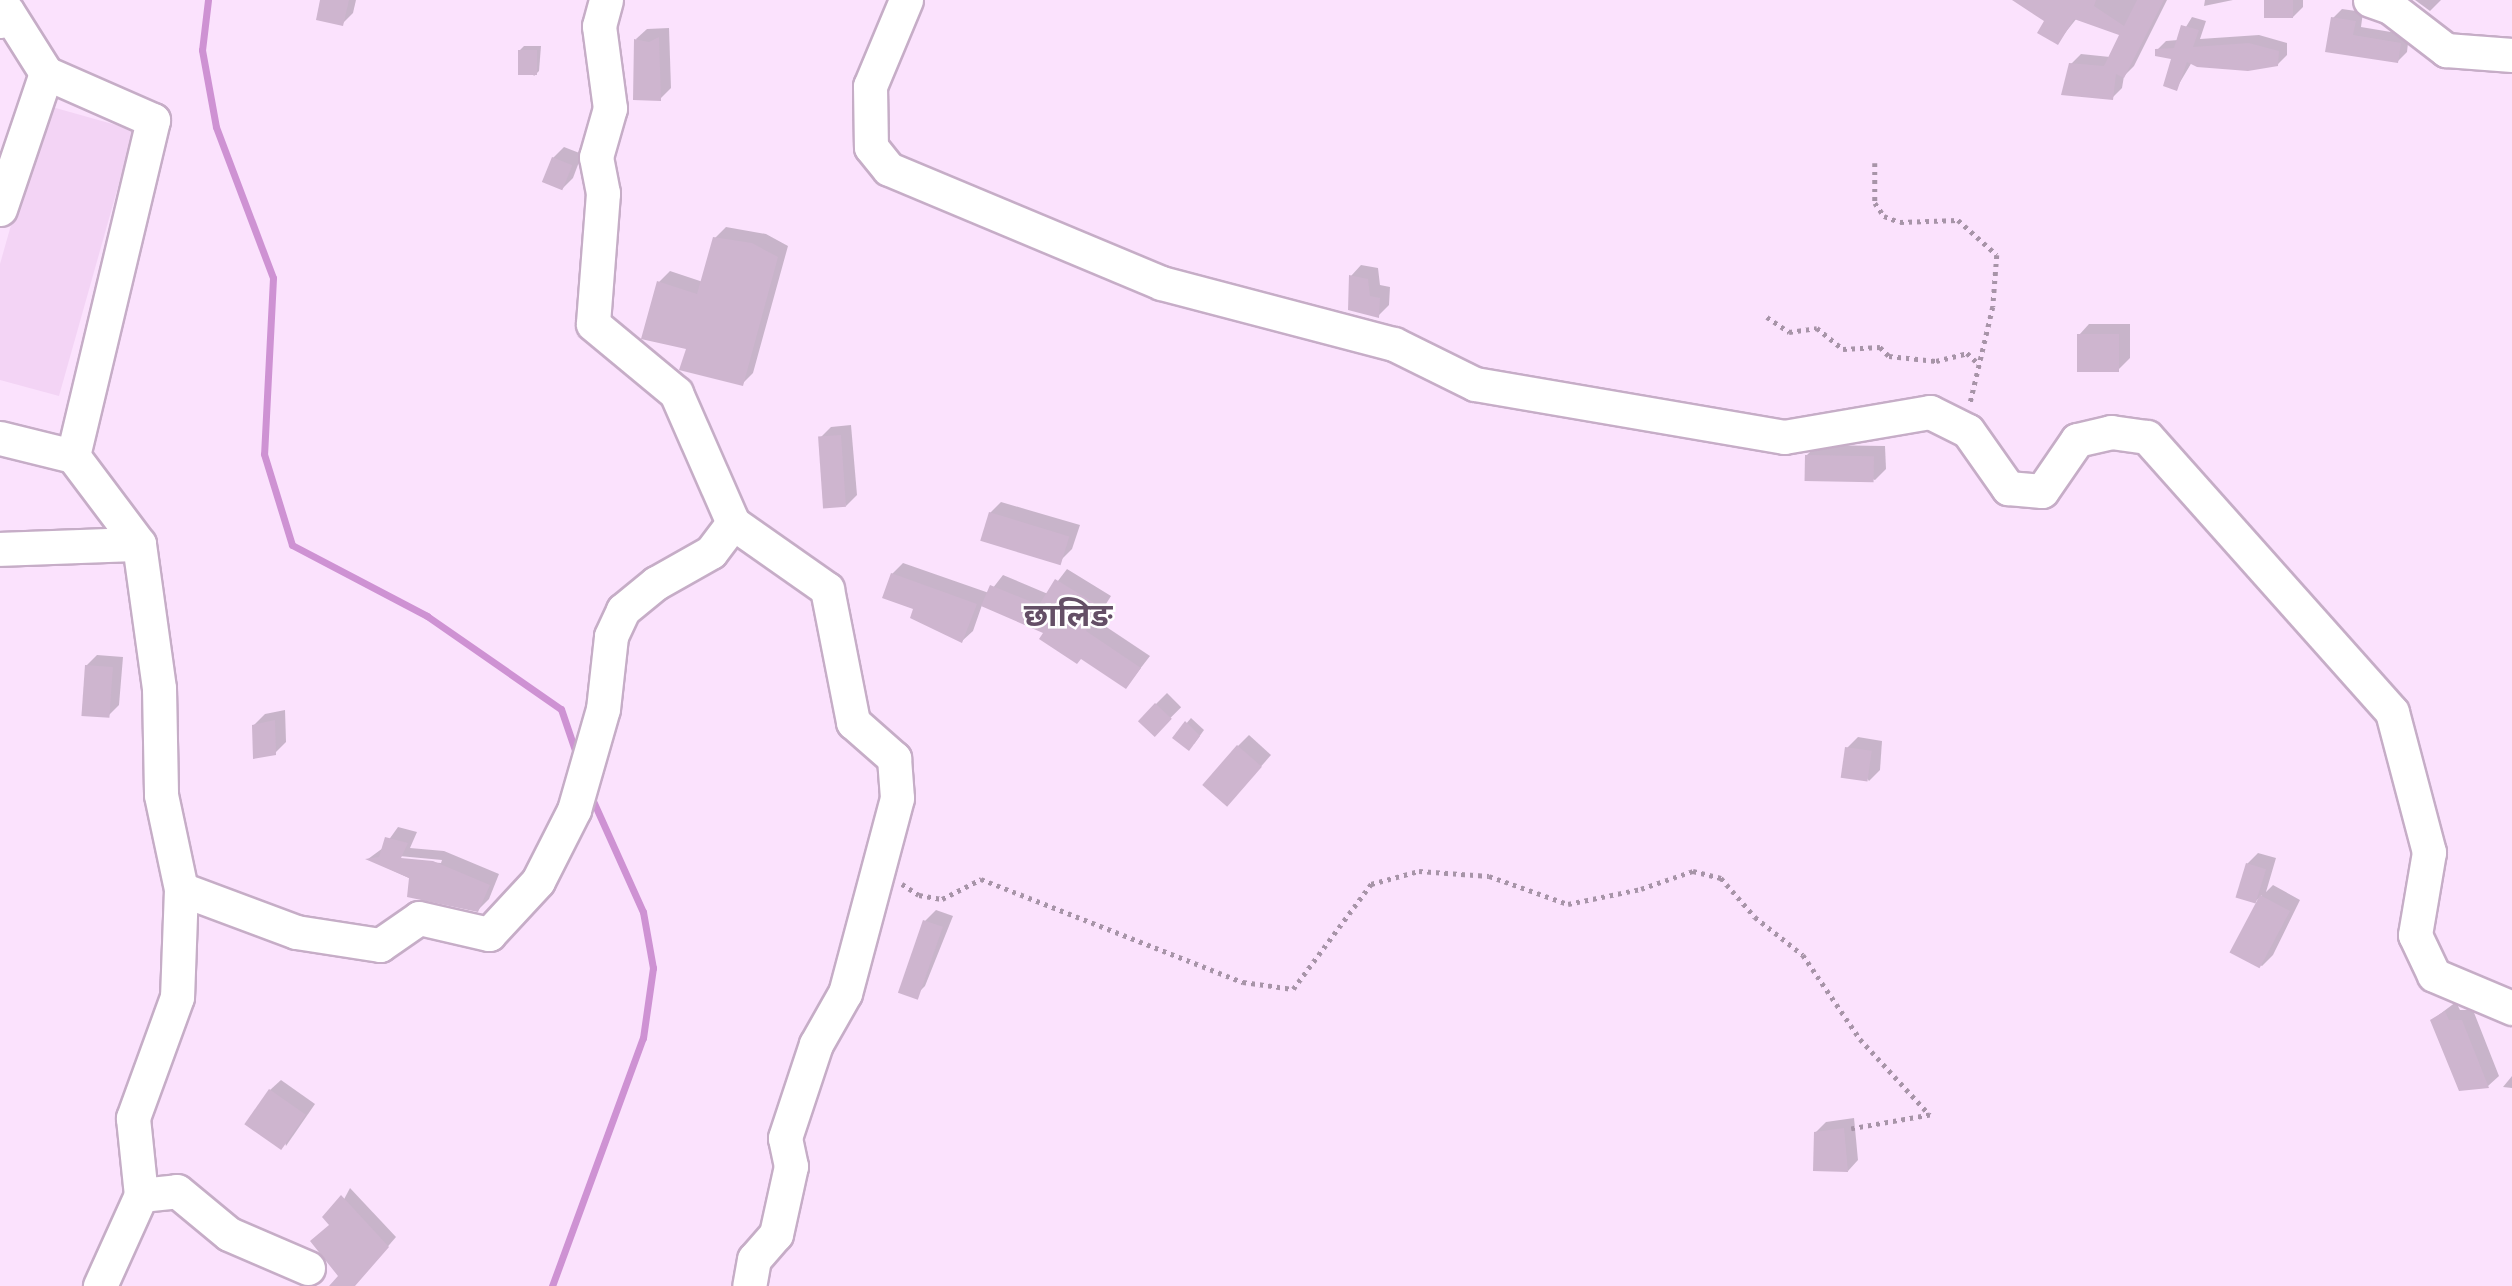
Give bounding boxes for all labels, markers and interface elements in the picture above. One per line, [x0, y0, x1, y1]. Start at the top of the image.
district label: छालिङ [1024, 596, 1112, 634]

